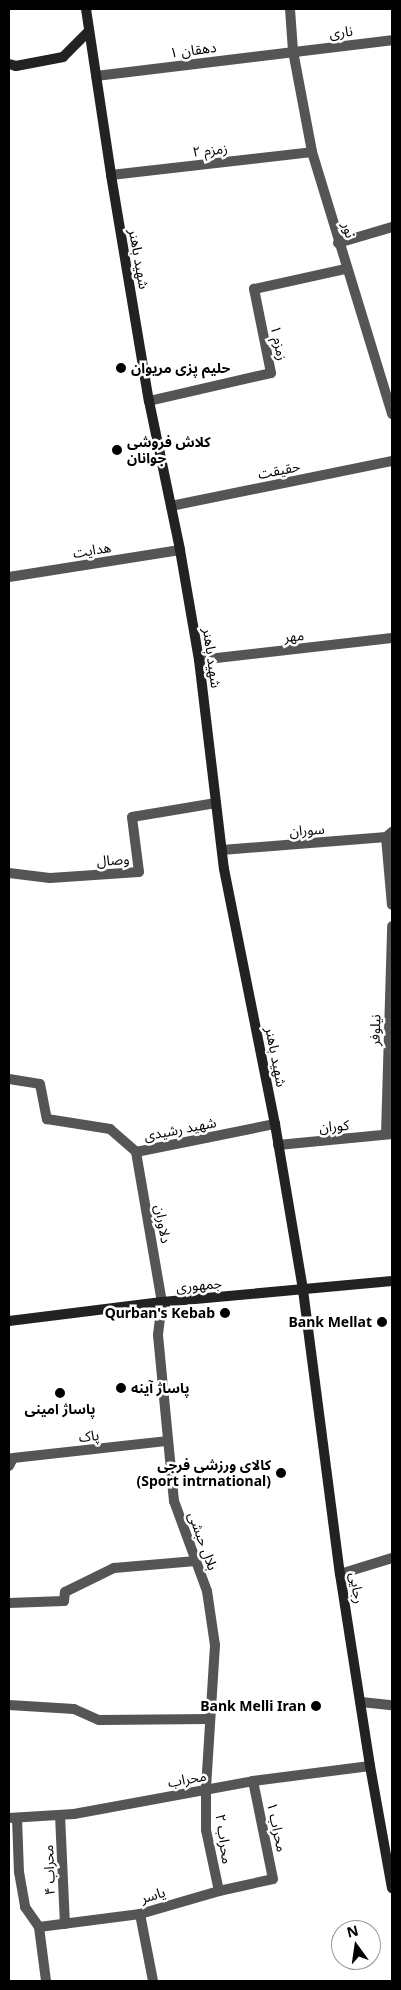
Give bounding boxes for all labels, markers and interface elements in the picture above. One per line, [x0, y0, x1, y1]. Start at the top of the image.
street label: ناری [328, 22, 354, 42]
street label: دهقان ۱ [169, 39, 217, 61]
street label: زمزم ۲ [192, 140, 228, 160]
street label: نور [339, 220, 359, 240]
street label: شهید باهنر [125, 228, 153, 290]
street label: زمزم ۱ [267, 324, 291, 362]
place label: حلیم پزی مریوان [131, 360, 230, 376]
marker: حلیم پزی مریوان [115, 362, 127, 374]
place label: کلاش فروشی جوانان [127, 434, 211, 467]
marker: کلاش فروشی جوانان [111, 444, 123, 456]
street label: حقیقت [256, 458, 302, 482]
street label: هدایت [72, 539, 112, 561]
street label: شهید باهنر [199, 627, 225, 689]
street label: مهر [283, 627, 305, 645]
street label: سوران [289, 820, 325, 840]
street label: وصال [96, 850, 130, 870]
street label: نیلوفر [366, 1014, 384, 1046]
street label: شهید باهنر [262, 1026, 290, 1088]
street label: شهید رشیدی [142, 1114, 218, 1144]
street label: کوران [318, 1116, 350, 1136]
street label: دلاوران [151, 1203, 175, 1245]
street label: جمهوری [175, 1275, 223, 1295]
place label: Qurban's Kebab [105, 1305, 215, 1321]
marker: Qurban's Kebab [219, 1307, 231, 1319]
place label: Bank Mellat [289, 1314, 372, 1330]
marker: Bank Mellat [376, 1316, 388, 1328]
place label: پاساژ آینه [131, 1380, 190, 1396]
marker: پاساژ آینه [115, 1382, 127, 1394]
marker: پاساژ امینی [54, 1387, 66, 1399]
place label: پاساژ امینی [25, 1401, 95, 1417]
street label: پاک [78, 1427, 100, 1445]
place label: کالای ورزشی فرجی (Sport intrnational) [136, 1457, 271, 1490]
marker: کالای ورزشی فرجی (Sport intrnational) [275, 1467, 287, 1479]
street label: بلال حبشی [185, 1510, 221, 1572]
street label: رجایی [346, 1571, 368, 1605]
place label: Bank Melli Iran [200, 1698, 306, 1714]
marker: Bank Melli Iran [310, 1700, 322, 1712]
street label: محراب [166, 1767, 208, 1791]
street label: محراب ۱ [264, 1801, 290, 1853]
street label: محراب ۲ [212, 1813, 236, 1865]
street label: محراب ۴ [40, 1845, 58, 1895]
street label: یاسر [139, 1884, 167, 1906]
north arrow [331, 1920, 381, 1970]
text: N [345, 1920, 360, 1942]

